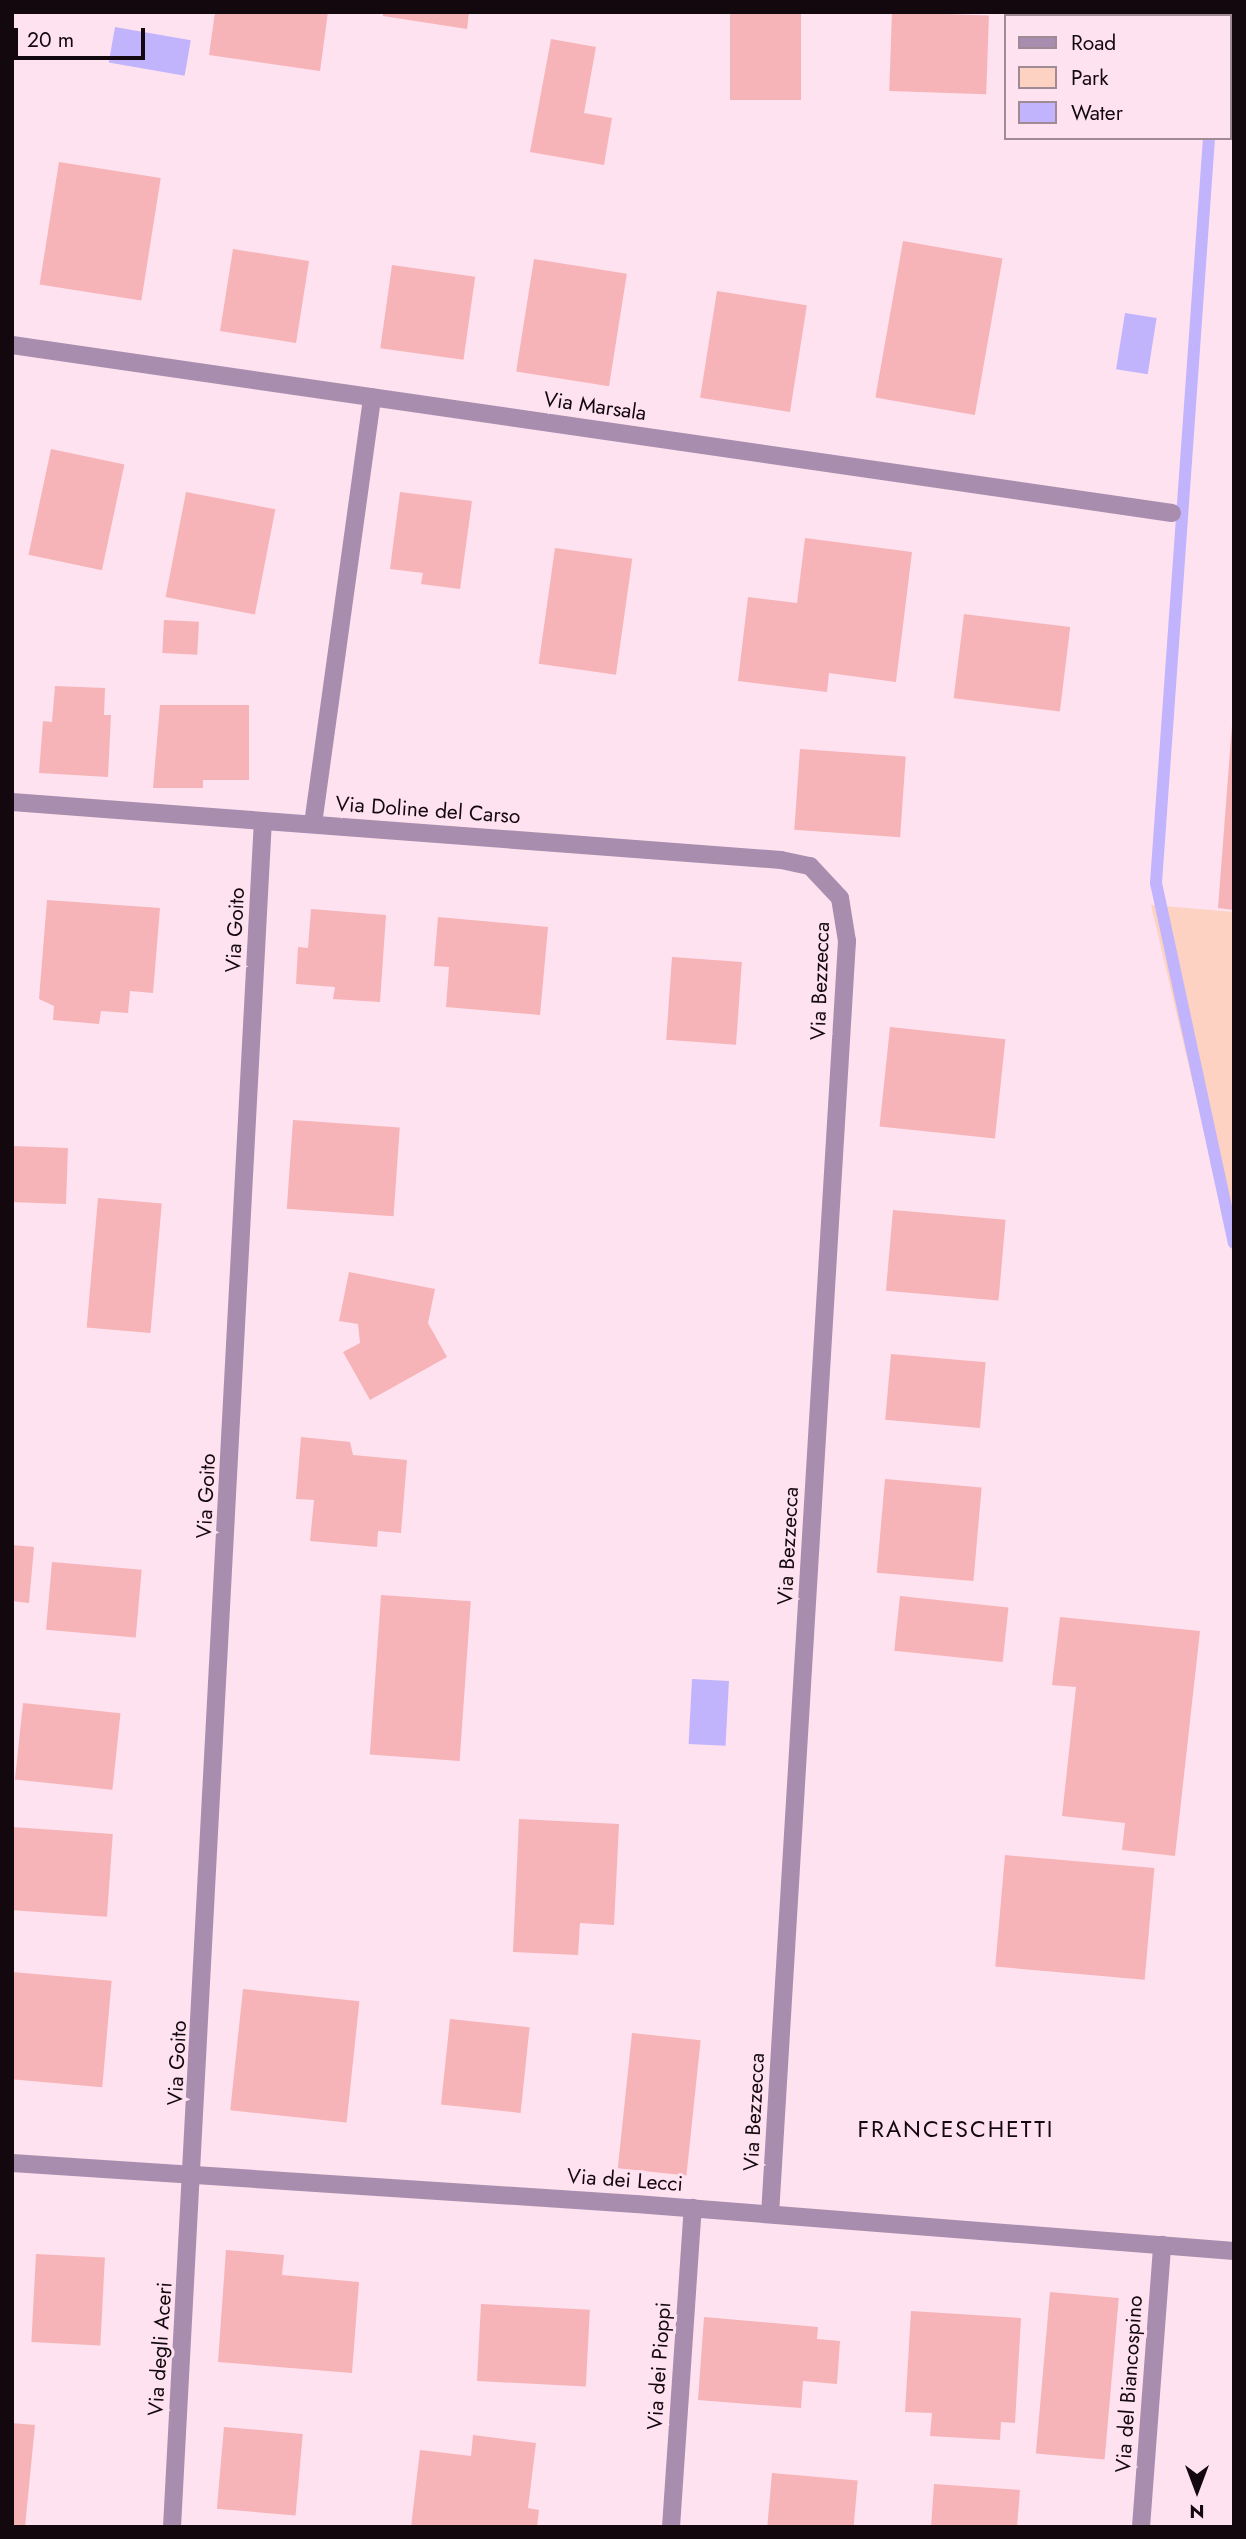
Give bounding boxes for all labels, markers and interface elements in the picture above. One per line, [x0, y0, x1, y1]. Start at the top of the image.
scale bar [18, 14, 149, 58]
legend [1004, 14, 1232, 140]
text: 20 m [27, 25, 74, 55]
text: Road [1071, 28, 1116, 58]
text: Park [1071, 63, 1108, 93]
text: Water [1071, 98, 1123, 128]
street label: Via Marsala [542, 386, 648, 426]
street label: Via Doline del Carso [335, 791, 521, 829]
street label: Via Goito [220, 887, 250, 973]
street label: Via Bezzecca [805, 921, 835, 1041]
street label: Via Goito [191, 1453, 221, 1539]
street label: Via Bezzecca [772, 1486, 804, 1606]
street label: Via Goito [162, 2020, 192, 2106]
street label: Via Bezzecca [738, 2052, 770, 2172]
district label: FRANCESCHETTI [859, 2115, 1053, 2143]
street label: Via dei Lecci [566, 2163, 684, 2197]
street label: Via degli Aceri [143, 2281, 177, 2417]
street label: Via del Biancospino [1110, 2294, 1148, 2474]
street label: Via dei Pioppi [642, 2301, 676, 2431]
north arrow [1162, 2455, 1232, 2525]
text: N [1189, 2498, 1205, 2525]

